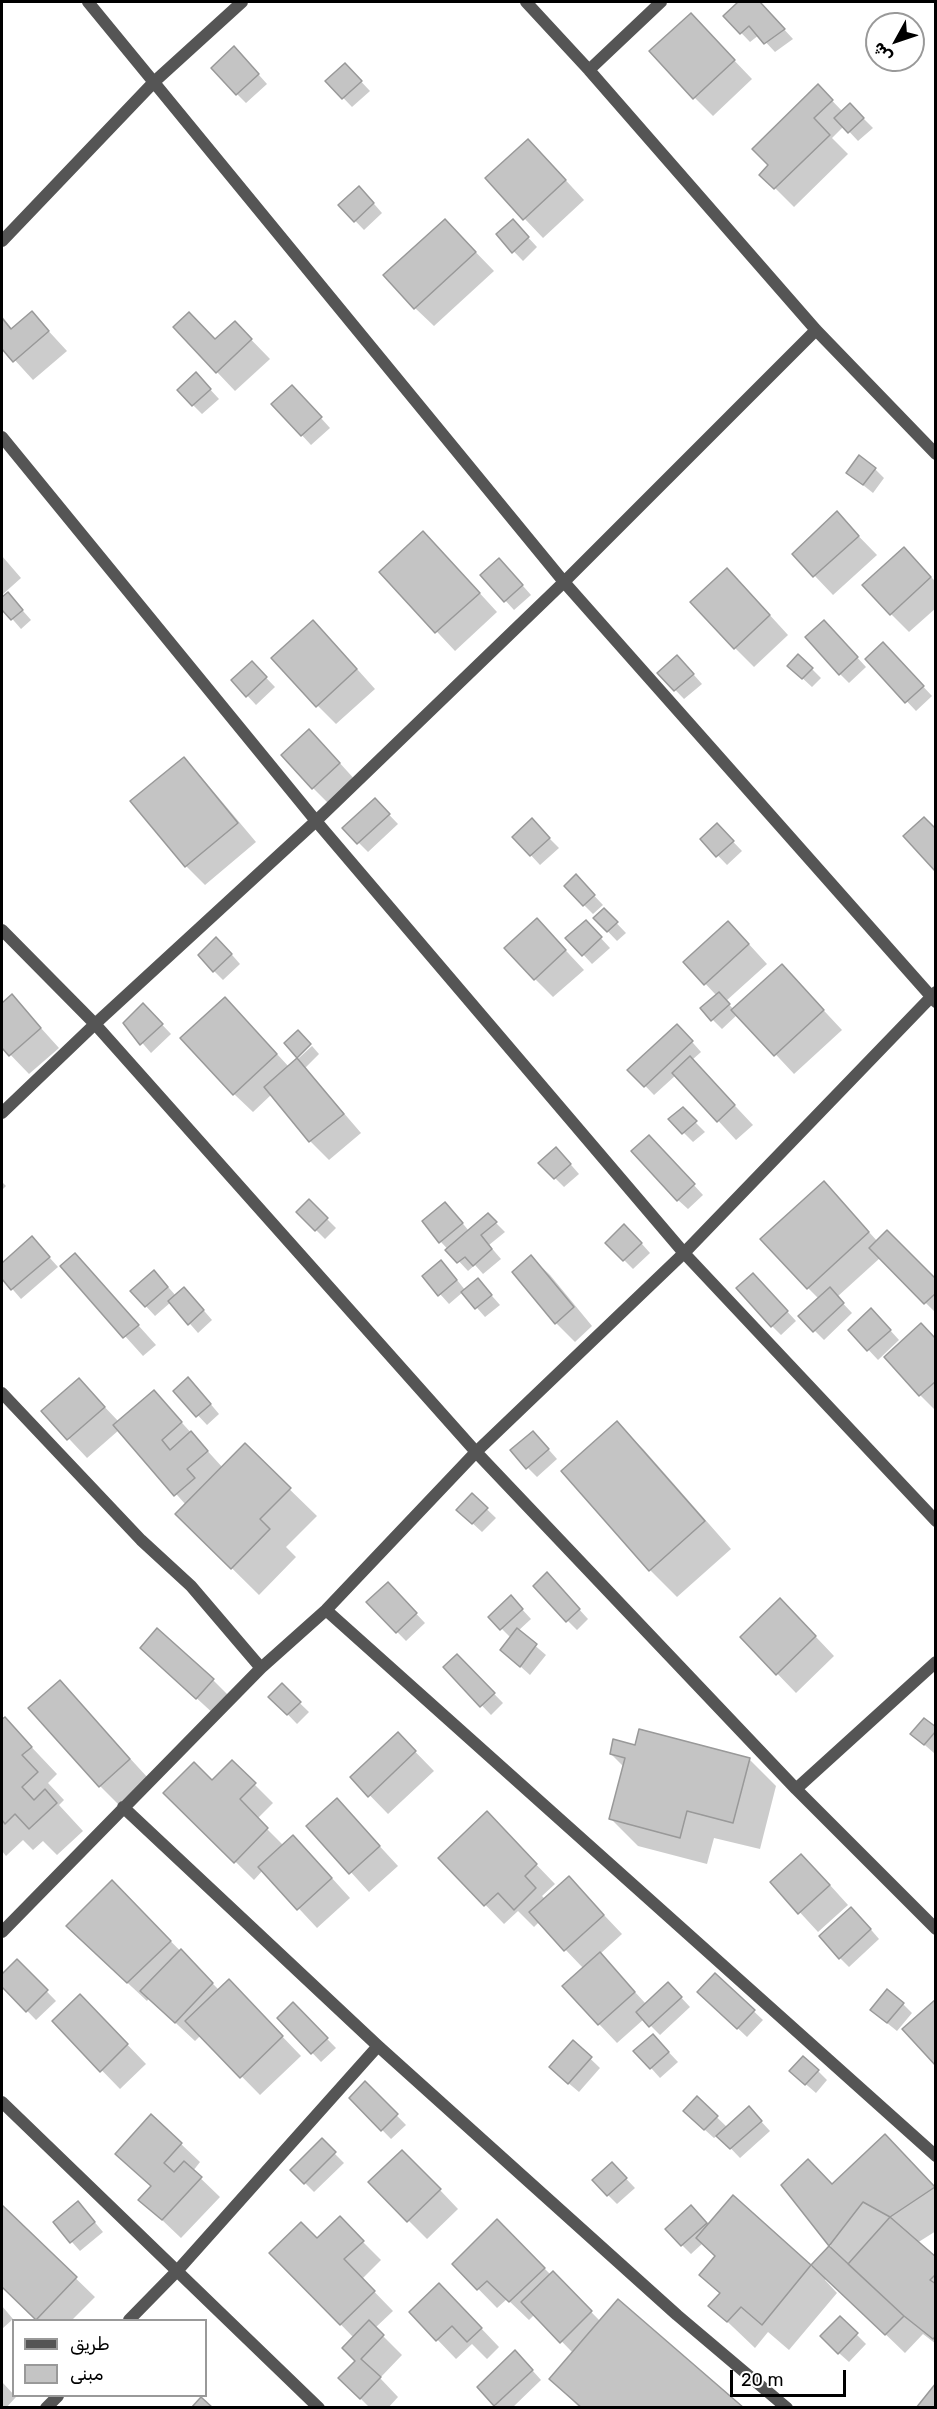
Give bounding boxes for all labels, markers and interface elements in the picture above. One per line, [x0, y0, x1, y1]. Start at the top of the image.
north arrow [865, 12, 925, 72]
text: ش [869, 39, 896, 66]
legend [12, 2319, 207, 2397]
text: طريق [70, 2333, 110, 2355]
scale bar [733, 2358, 848, 2396]
text: مبنى [70, 2363, 104, 2385]
text: 20 m [741, 2369, 783, 2391]

